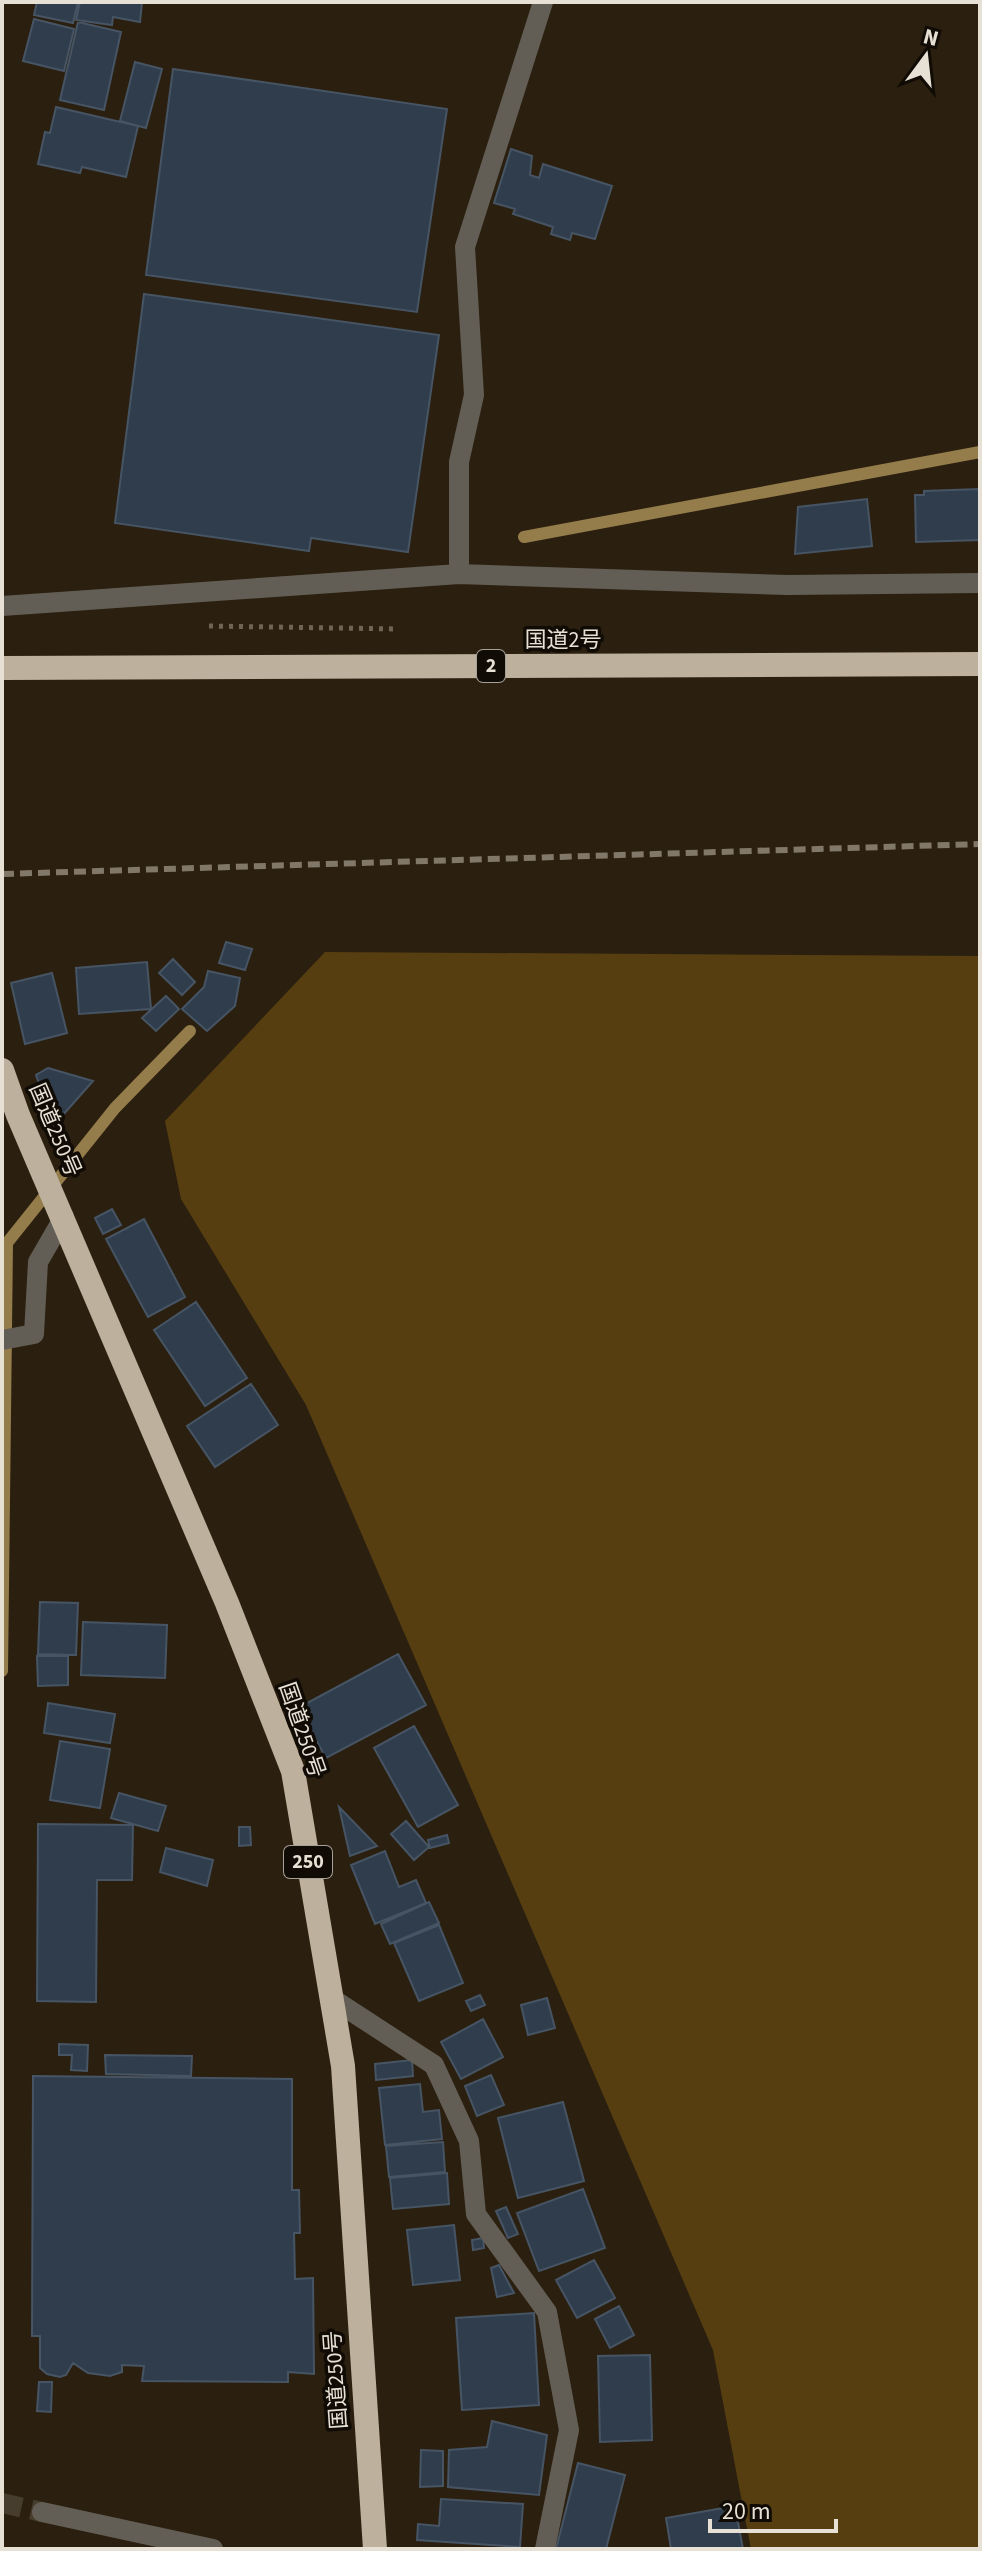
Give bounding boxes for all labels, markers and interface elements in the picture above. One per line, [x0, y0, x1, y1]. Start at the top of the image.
north arrow [886, 16, 966, 96]
text: N [920, 20, 942, 55]
street label: 国道2号 [525, 624, 601, 656]
road number: 2 [477, 650, 505, 682]
street label: 国道250号 [21, 1078, 89, 1182]
street label: 国道250号 [271, 1678, 333, 1782]
road number: 250 [284, 1846, 332, 1878]
street label: 国道250号 [317, 2330, 355, 2430]
scale bar [710, 2483, 836, 2533]
text: 20 m [722, 2494, 771, 2529]

